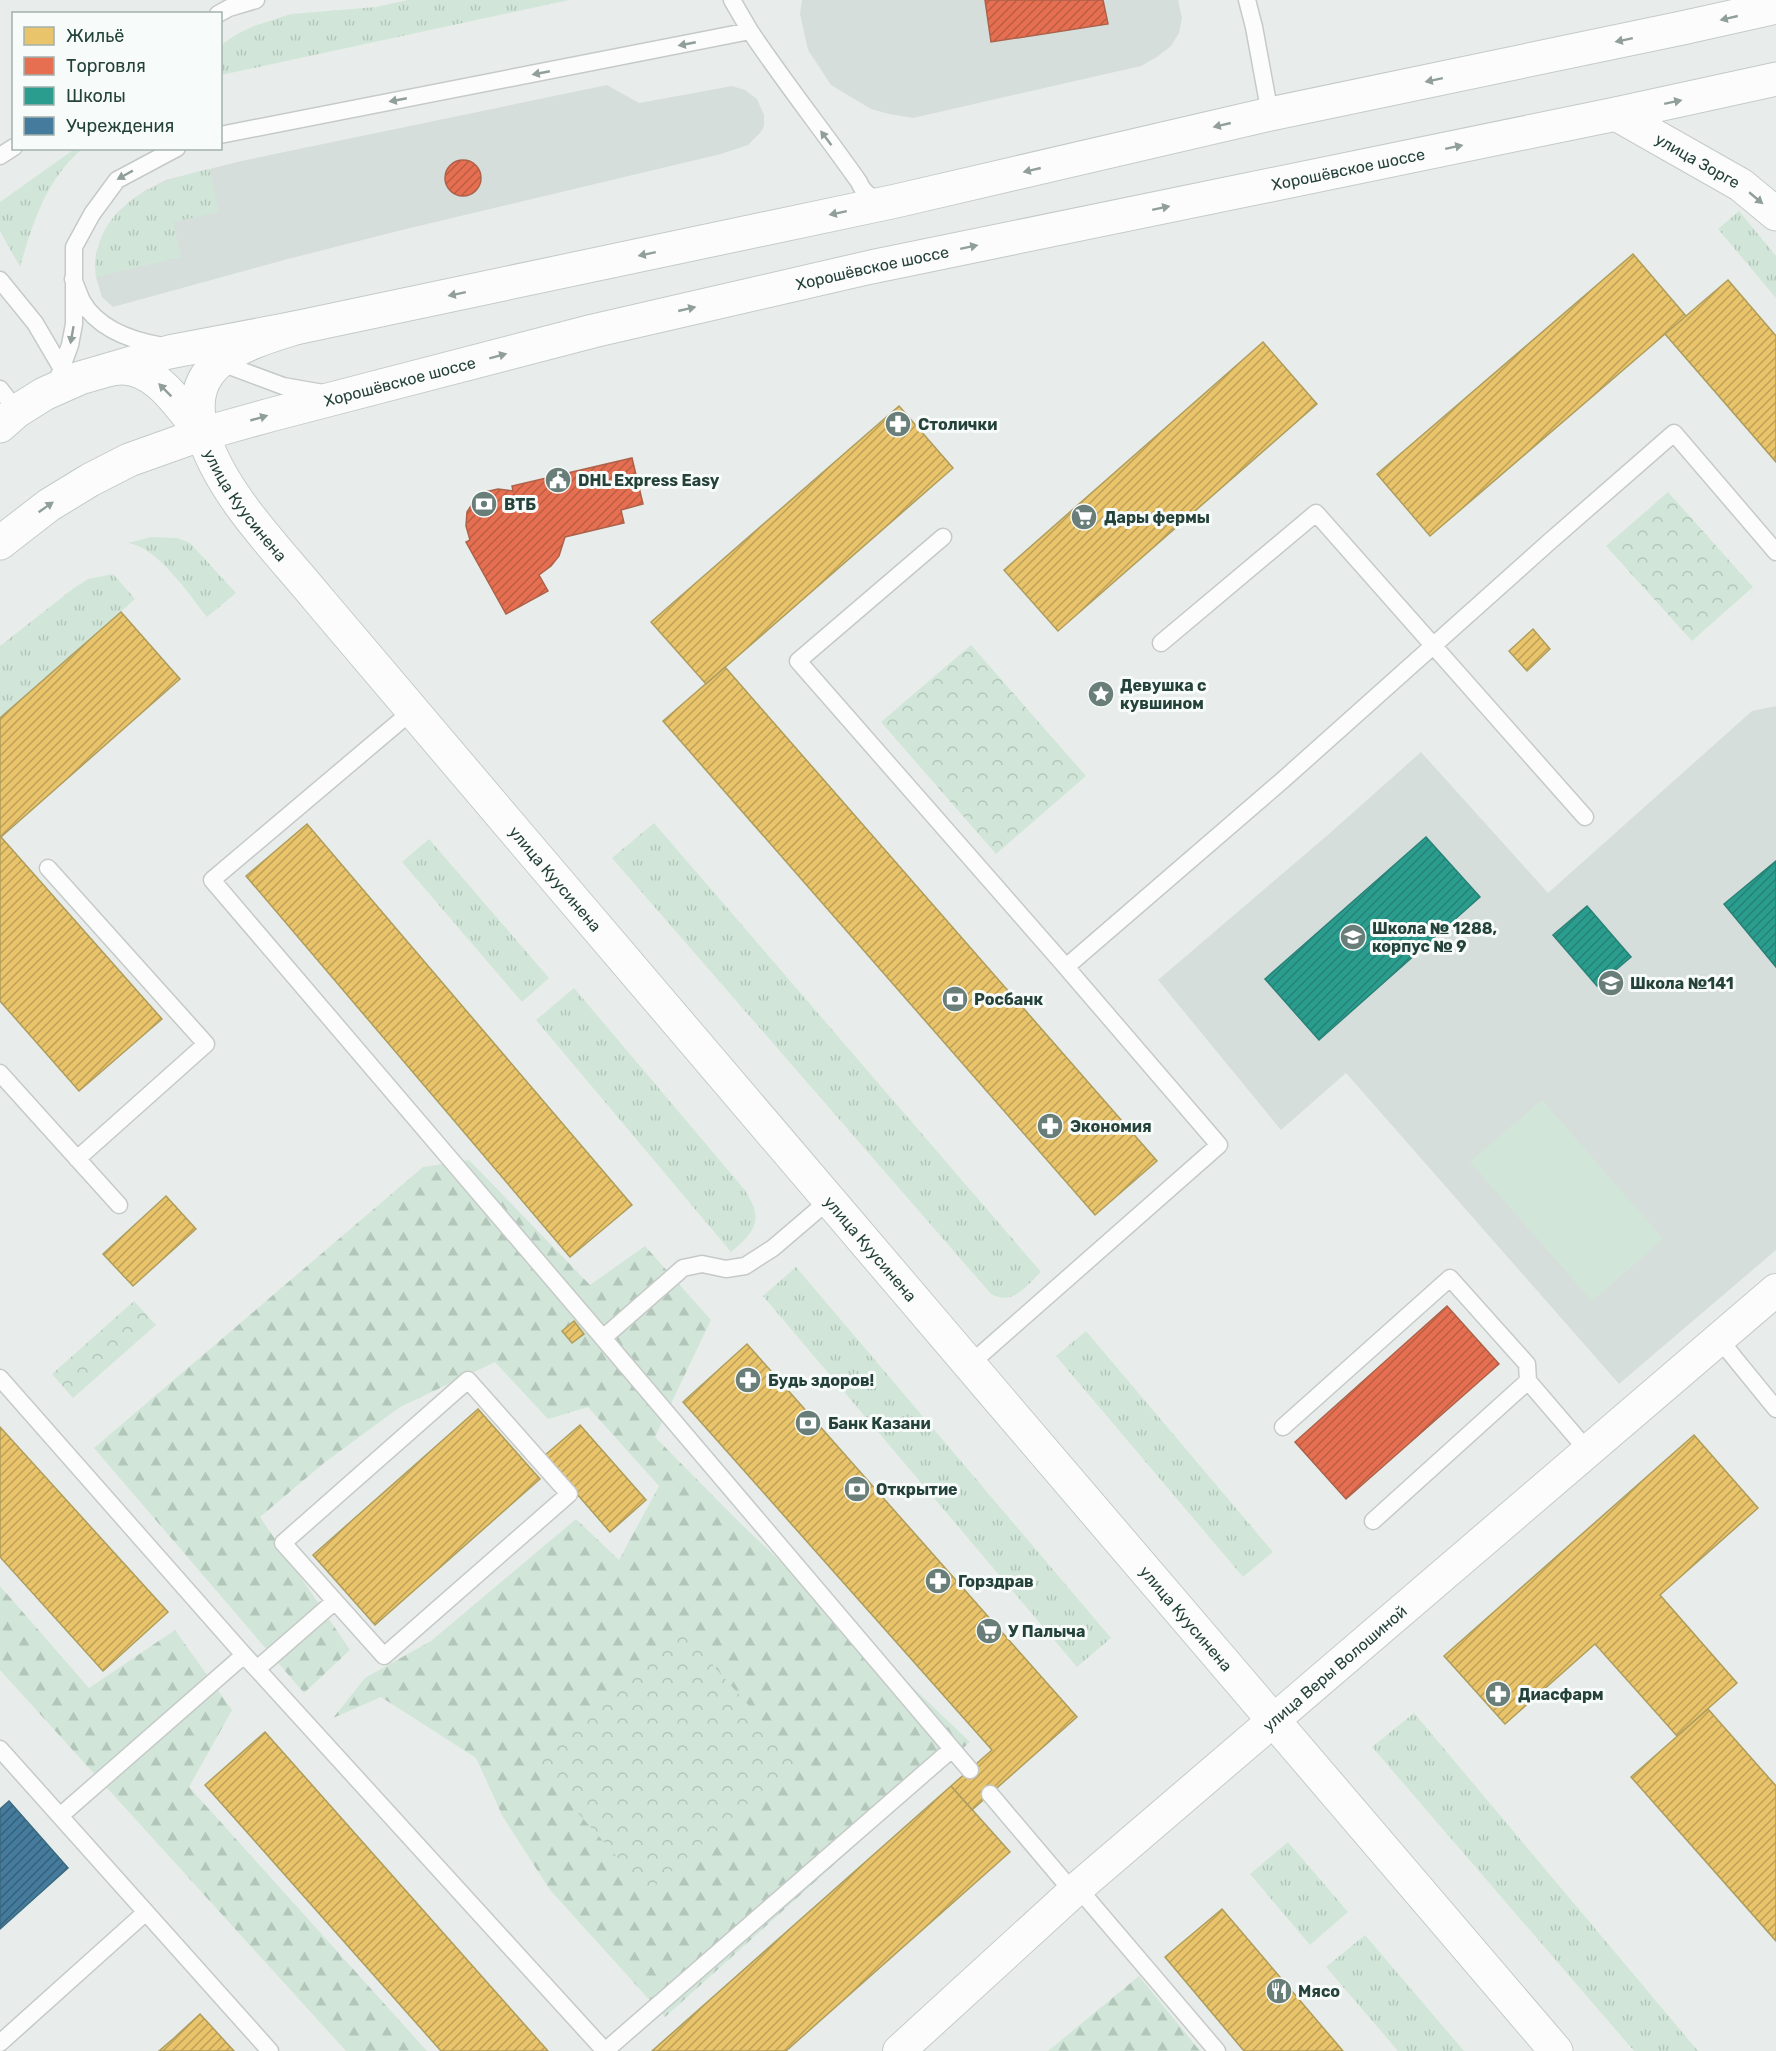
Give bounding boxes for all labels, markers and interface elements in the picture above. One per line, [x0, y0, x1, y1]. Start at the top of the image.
legend [12, 12, 222, 150]
one-way arrow [1720, 13, 1738, 23]
text: Жильё [66, 25, 124, 47]
one-way arrow [1615, 36, 1634, 46]
one-way arrow [677, 40, 696, 49]
text: Торговля [66, 55, 146, 77]
one-way arrow [532, 69, 551, 78]
one-way arrow [1424, 76, 1443, 85]
text: Школы [66, 85, 126, 107]
one-way arrow [388, 96, 407, 105]
one-way arrow [1664, 96, 1683, 106]
text: Учреждения [66, 115, 174, 137]
one-way arrow [1213, 121, 1232, 131]
street label: улица Зорге [1652, 129, 1743, 192]
one-way arrow [820, 130, 832, 146]
one-way arrow [1445, 142, 1464, 151]
street label: Хорошёвское шоссе [1270, 144, 1427, 194]
one-way arrow [1023, 165, 1042, 175]
one-way arrow [116, 170, 133, 180]
one-way arrow [1748, 191, 1764, 204]
one-way arrow [1151, 202, 1170, 212]
one-way arrow [829, 209, 848, 219]
street label: Хорошёвское шоссе [794, 242, 950, 294]
one-way arrow [960, 242, 979, 251]
one-way arrow [638, 249, 657, 259]
one-way arrow [447, 289, 466, 299]
one-way arrow [678, 304, 696, 314]
one-way arrow [67, 326, 76, 345]
one-way arrow [489, 351, 507, 360]
street label: Хорошёвское шоссе [322, 352, 478, 410]
one-way arrow [158, 383, 172, 397]
pharmacy icon: Столички [883, 409, 913, 439]
one-way arrow [250, 413, 268, 422]
place label: Столички [918, 415, 997, 434]
street label: улица Куусинена [200, 446, 291, 565]
public building icon: DHL Express Easy [543, 465, 573, 495]
place label: DHL Express Easy [578, 471, 720, 490]
bank icon: ВТБ [469, 489, 499, 519]
place label: ВТБ [504, 495, 536, 514]
one-way arrow [38, 501, 54, 513]
supermarket icon: Дары фермы [1069, 502, 1099, 532]
place label: Дары фермы [1104, 508, 1210, 527]
place label: Девушка с кувшином [1120, 676, 1206, 713]
place icon: Девушка с кувшином [1086, 679, 1116, 709]
street label: улица Куусинена [505, 822, 606, 935]
place label: Школа № 1288, корпус № 9 [1372, 919, 1497, 956]
school or university icon: Школа № 1288, корпус № 9 [1338, 922, 1368, 952]
school or university icon: Школа №141 [1596, 968, 1626, 998]
place label: Школа №141 [1630, 974, 1734, 993]
bank icon: Росбанк [940, 984, 970, 1014]
place label: Росбанк [974, 990, 1044, 1009]
pharmacy icon: Экономия [1035, 1111, 1065, 1141]
place label: Экономия [1070, 1117, 1152, 1136]
street label: улица Куусинена [820, 1192, 921, 1305]
pharmacy icon: Будь здоров! [733, 1365, 763, 1395]
place label: Будь здоров! [768, 1371, 874, 1390]
bank icon: Банк Казани [793, 1408, 823, 1438]
place label: Банк Казани [828, 1414, 931, 1433]
bank icon: Открытие [842, 1474, 872, 1504]
place label: Открытие [876, 1480, 958, 1499]
street label: улица Куусинена [1136, 1562, 1236, 1675]
pharmacy icon: Горздрав [923, 1566, 953, 1596]
place label: Горздрав [958, 1572, 1034, 1591]
street label: улица Веры Волошиной [1259, 1601, 1410, 1735]
supermarket icon: У Палыча [974, 1616, 1004, 1646]
place label: У Палыча [1008, 1622, 1085, 1641]
pharmacy icon: Диасфарм [1483, 1679, 1513, 1709]
place label: Диасфарм [1518, 1685, 1604, 1704]
restaurant icon: Мясо [1264, 1976, 1294, 2006]
place label: Мясо [1298, 1982, 1340, 2001]

